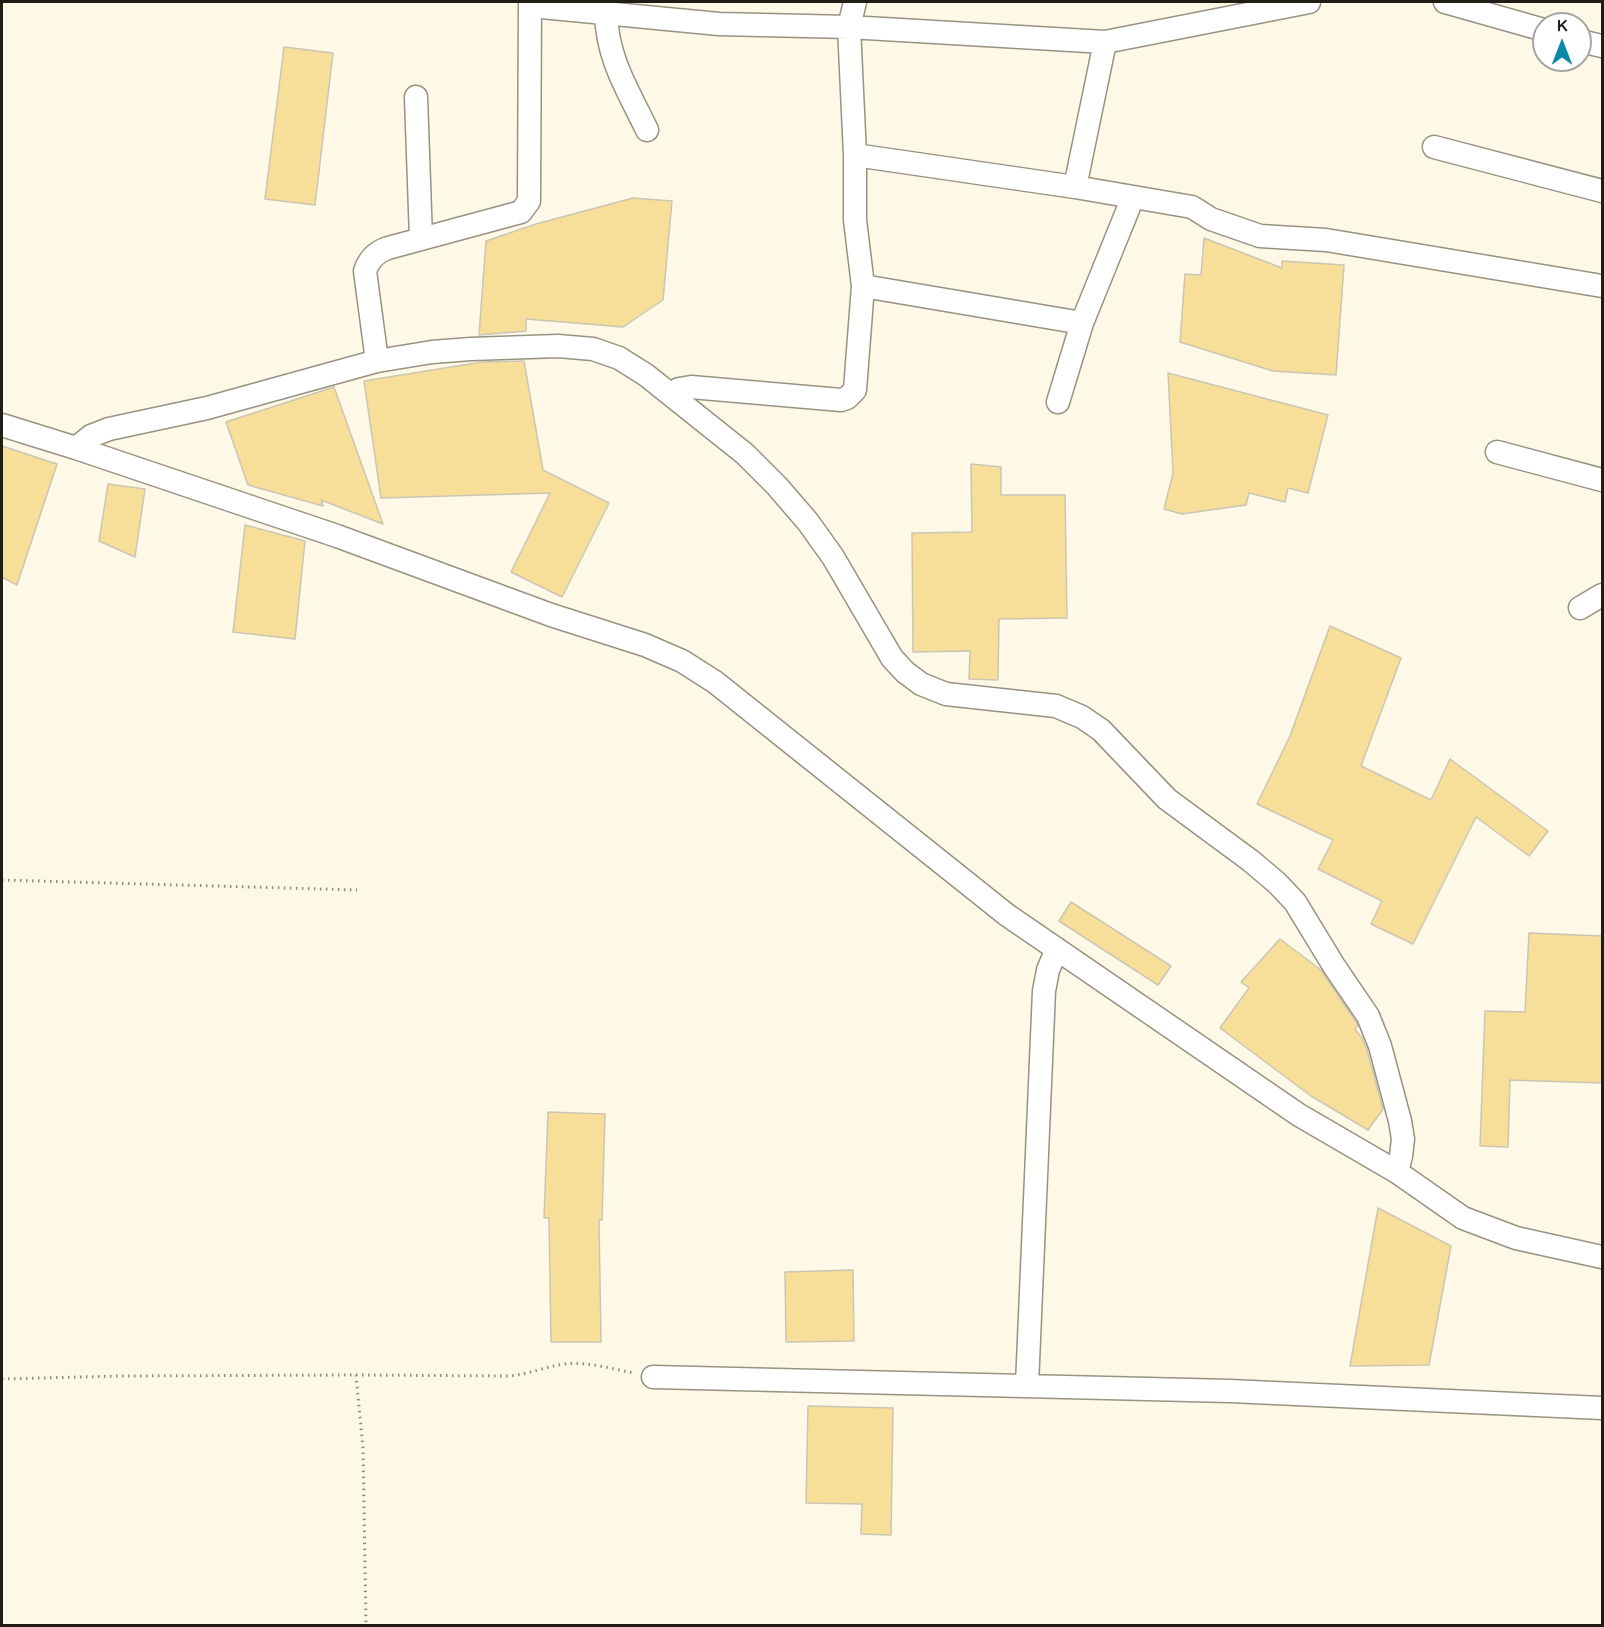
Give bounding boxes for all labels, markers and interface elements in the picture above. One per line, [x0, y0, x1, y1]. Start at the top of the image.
north arrow [1532, 12, 1592, 72]
text: K [1557, 16, 1567, 36]

